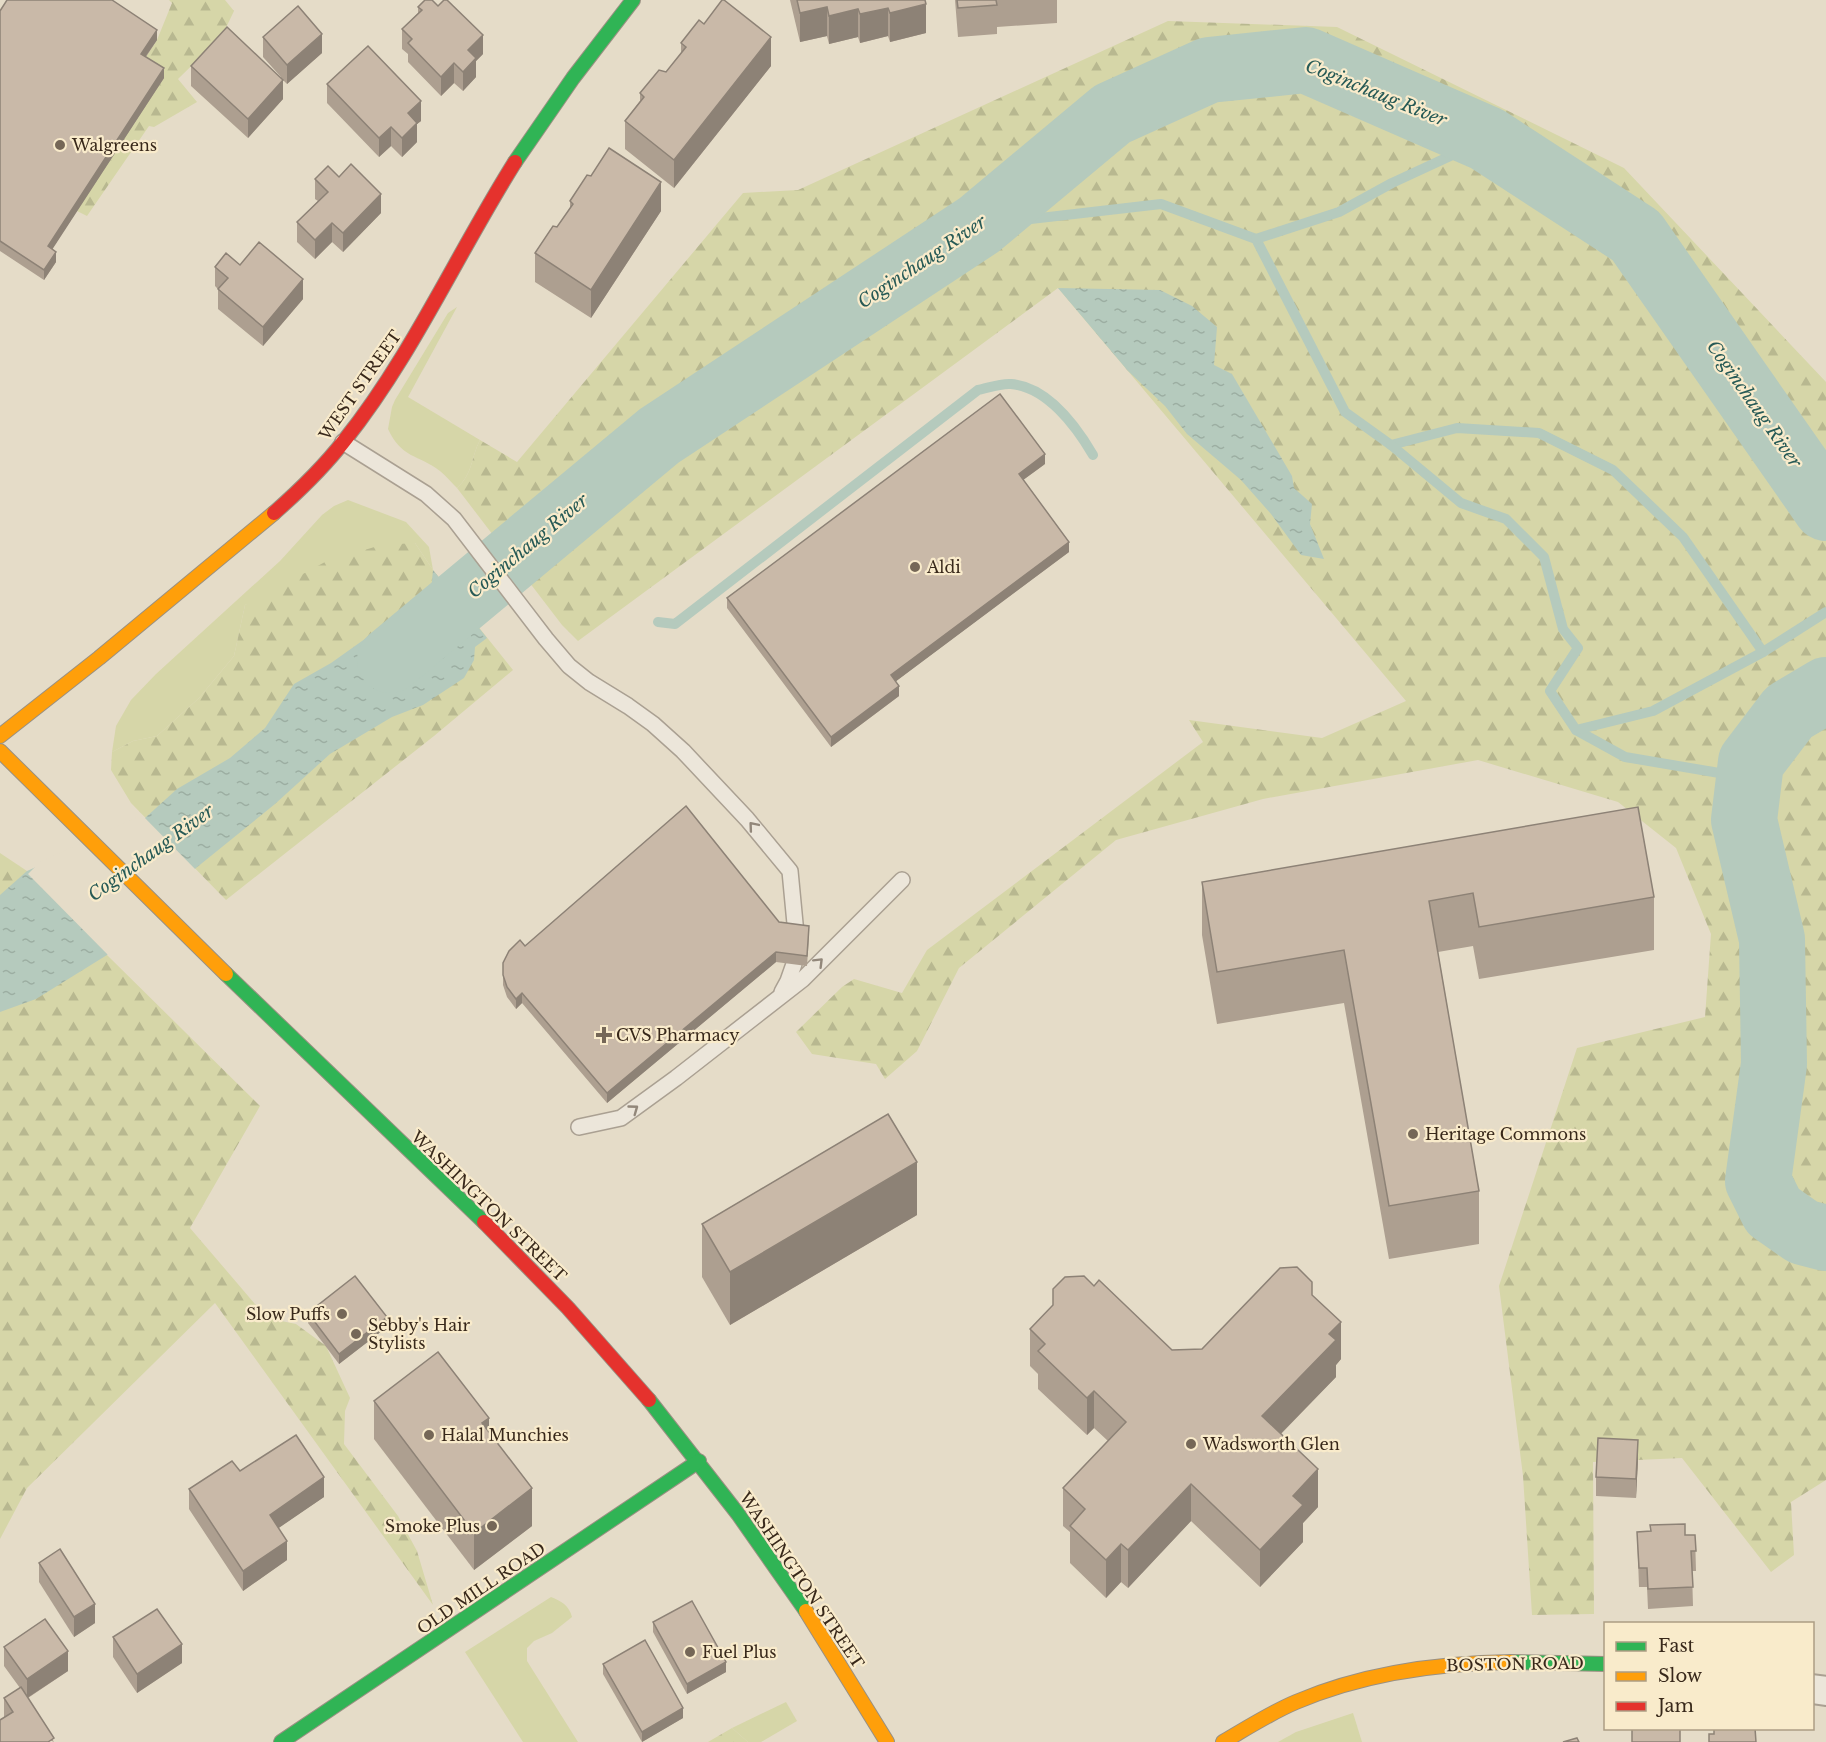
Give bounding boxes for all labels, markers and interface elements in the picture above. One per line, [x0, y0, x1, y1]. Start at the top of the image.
water label: Coginchaug River [1302, 55, 1450, 132]
place label: Walgreens [71, 135, 157, 155]
marker: Walgreens [53, 138, 67, 152]
water label: Coginchaug River [854, 210, 991, 313]
street label: WEST STREET [314, 326, 405, 445]
water label: Coginchaug River [1702, 336, 1806, 472]
water label: Coginchaug River [463, 489, 593, 603]
place label: Aldi [926, 557, 961, 577]
marker: Aldi [908, 560, 922, 574]
water label: Coginchaug River [84, 800, 219, 906]
one-way arrow [749, 822, 760, 833]
one-way arrow [812, 959, 823, 970]
place label: CVS Pharmacy [616, 1025, 740, 1045]
marker: CVS Pharmacy [597, 1028, 611, 1042]
one-way arrow [627, 1105, 638, 1116]
place label: Heritage Commons [1425, 1124, 1586, 1144]
street label: WASHINGTON STREET [406, 1126, 571, 1286]
marker: Heritage Commons [1406, 1127, 1420, 1141]
place label: Slow Puffs [246, 1304, 330, 1324]
marker: Slow Puffs [335, 1307, 349, 1321]
place label: Sebby's Hair Stylists [368, 1315, 471, 1353]
marker: Sebby's Hair Stylists [349, 1327, 363, 1341]
place label: Halal Munchies [441, 1425, 569, 1445]
marker: Halal Munchies [422, 1428, 436, 1442]
place label: Wadsworth Glen [1202, 1434, 1340, 1454]
marker: Wadsworth Glen [1184, 1437, 1198, 1451]
street label: WASHINGTON STREET [735, 1487, 869, 1672]
place label: Smoke Plus [385, 1516, 480, 1536]
marker: Smoke Plus [485, 1519, 499, 1533]
street label: OLD MILL ROAD [413, 1538, 549, 1638]
legend [1604, 1622, 1814, 1730]
text: Fast [1658, 1635, 1695, 1657]
place label: Fuel Plus [702, 1642, 777, 1662]
marker: Fuel Plus [683, 1645, 697, 1659]
street label: BOSTON ROAD [1446, 1653, 1584, 1675]
text: Slow [1658, 1665, 1703, 1687]
text: Jam [1656, 1695, 1694, 1717]

